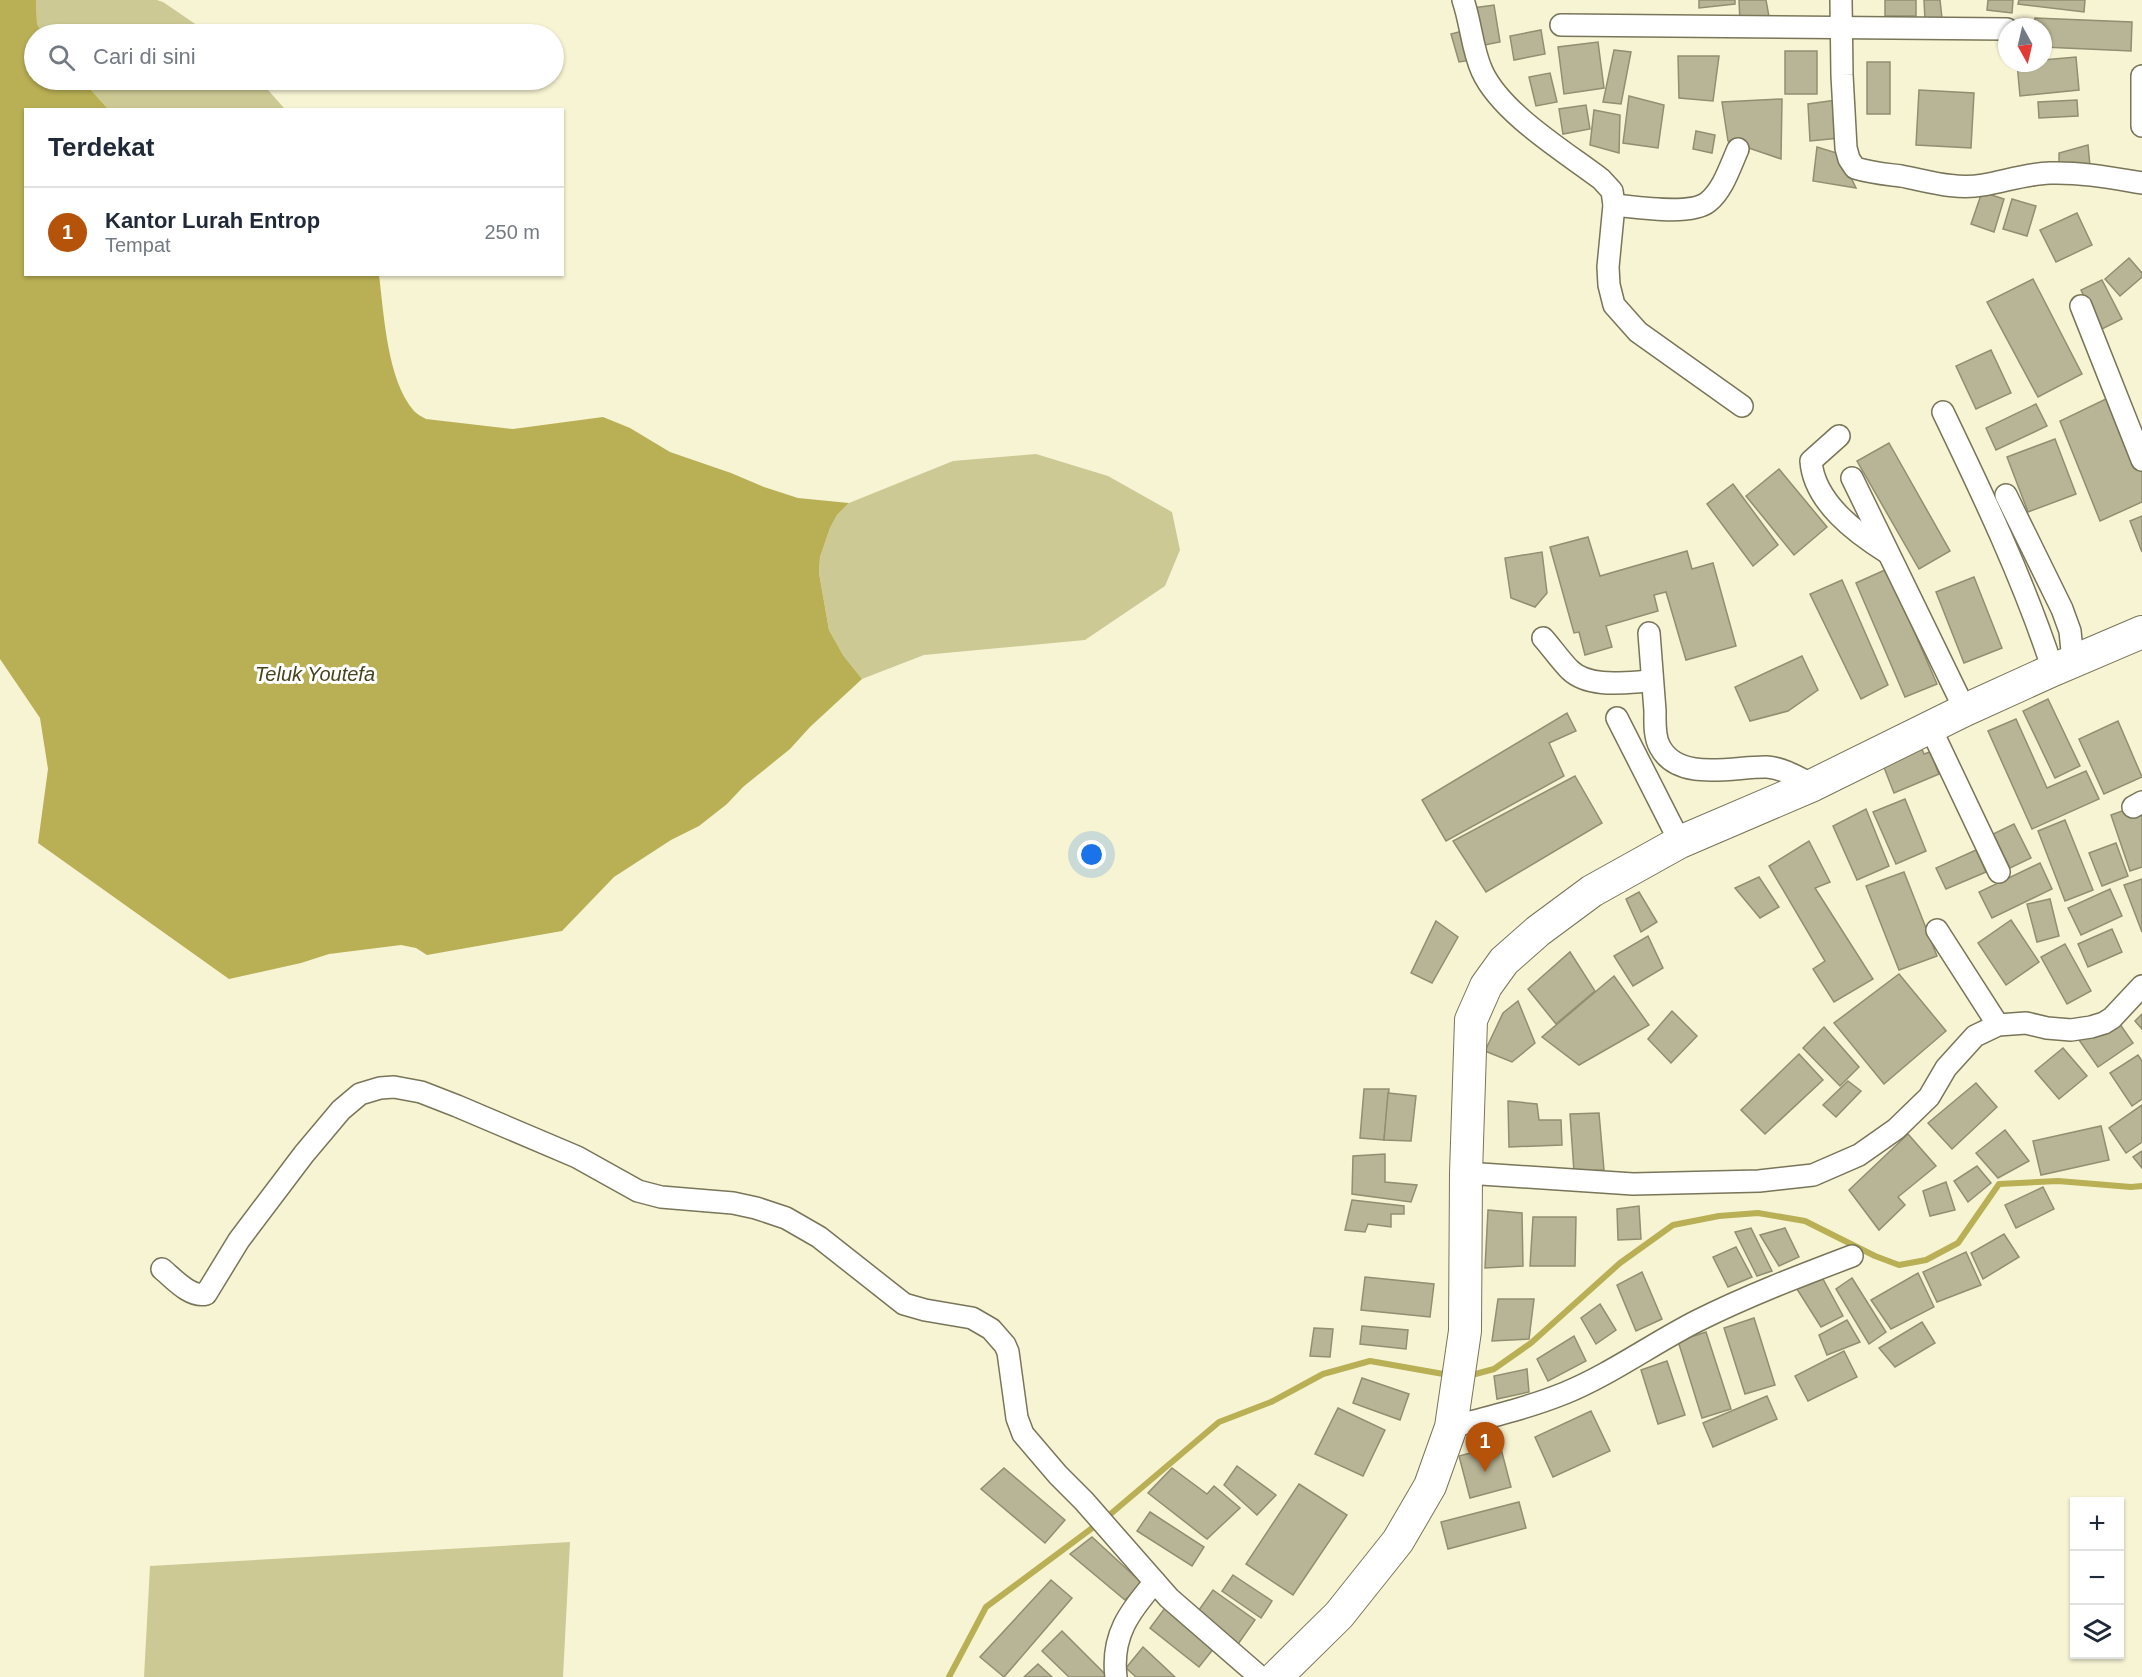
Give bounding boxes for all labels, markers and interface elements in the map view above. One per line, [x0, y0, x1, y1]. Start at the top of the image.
north arrow [1998, 18, 2052, 72]
search box [24, 24, 564, 90]
icon: search [45, 41, 78, 74]
text: Cari di sini [93, 44, 196, 69]
text: Terdekat [48, 132, 154, 162]
text: Kantor Lurah Entrop [105, 208, 320, 233]
text: 1 [62, 221, 73, 243]
text: 250 m [484, 221, 540, 243]
text: Tempat [105, 234, 171, 256]
water label: Teluk Youtefa [255, 663, 375, 685]
your location [1077, 840, 1106, 869]
pin: 1 [1466, 1422, 1504, 1472]
map controls [2070, 1497, 2124, 1659]
button: + [2070, 1497, 2124, 1551]
button: − [2070, 1551, 2124, 1605]
button: layers [2070, 1605, 2124, 1659]

